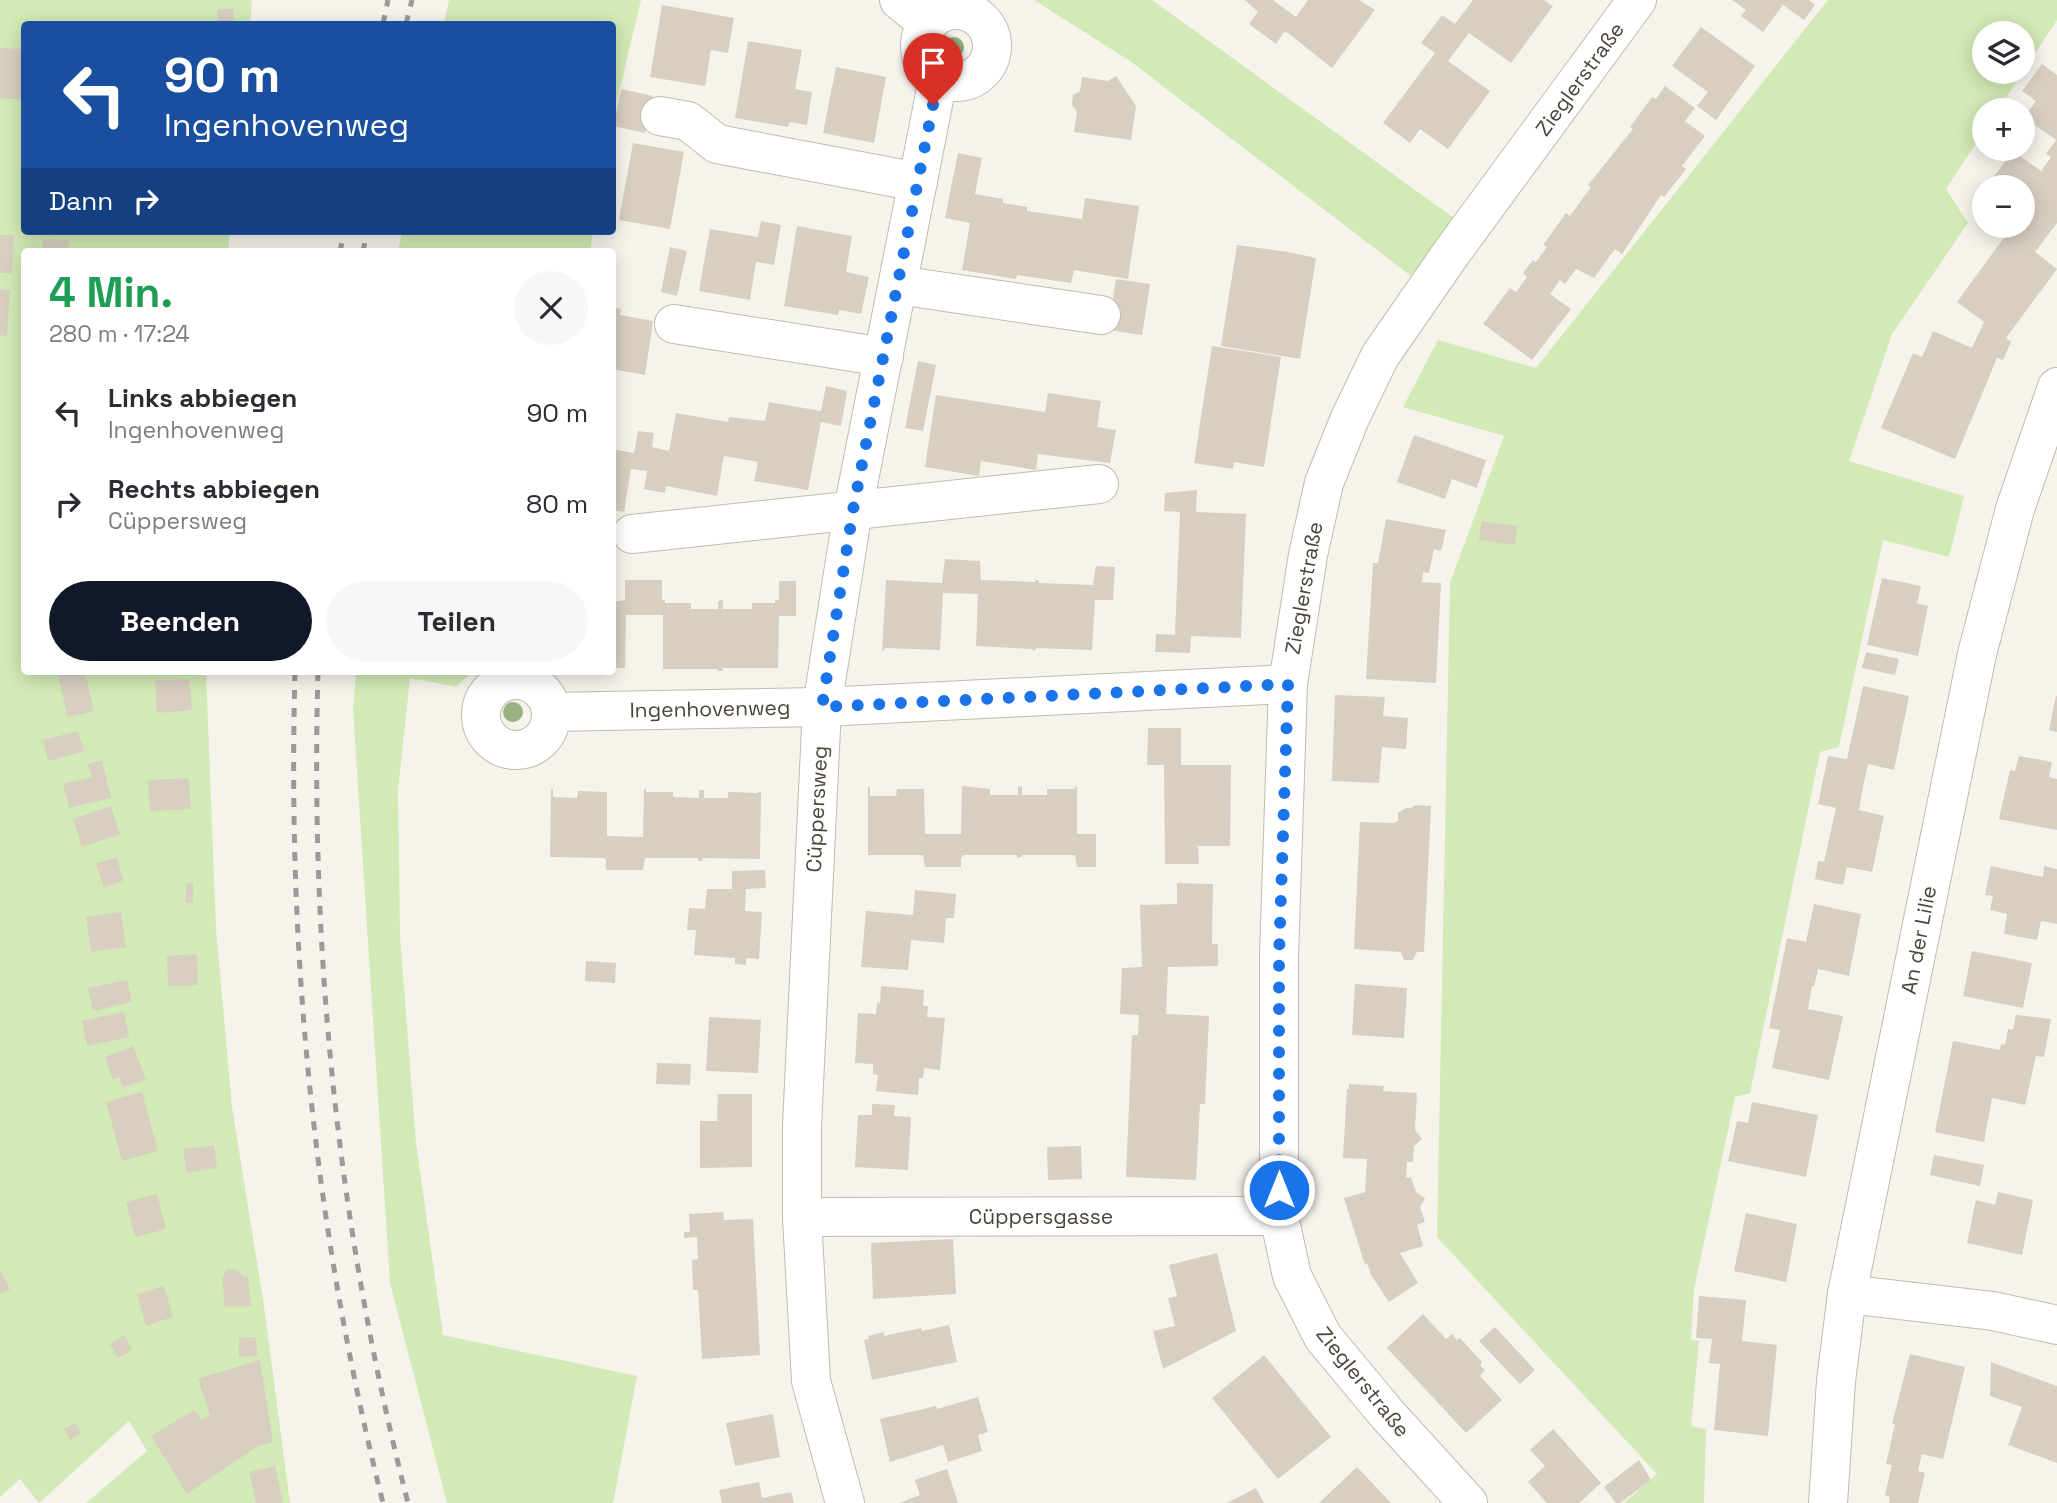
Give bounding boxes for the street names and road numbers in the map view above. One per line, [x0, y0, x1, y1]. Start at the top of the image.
street label: Zieglerstraße [1529, 16, 1630, 141]
street label: Zieglerstraße [1279, 519, 1328, 656]
street label: Ingenhovenweg [629, 694, 791, 723]
street label: Cüppersweg [800, 745, 833, 873]
street label: An der Lilie [1895, 883, 1942, 997]
street label: Cüppersgasse [969, 1203, 1113, 1230]
street label: Zieglerstraße [1311, 1321, 1416, 1442]

